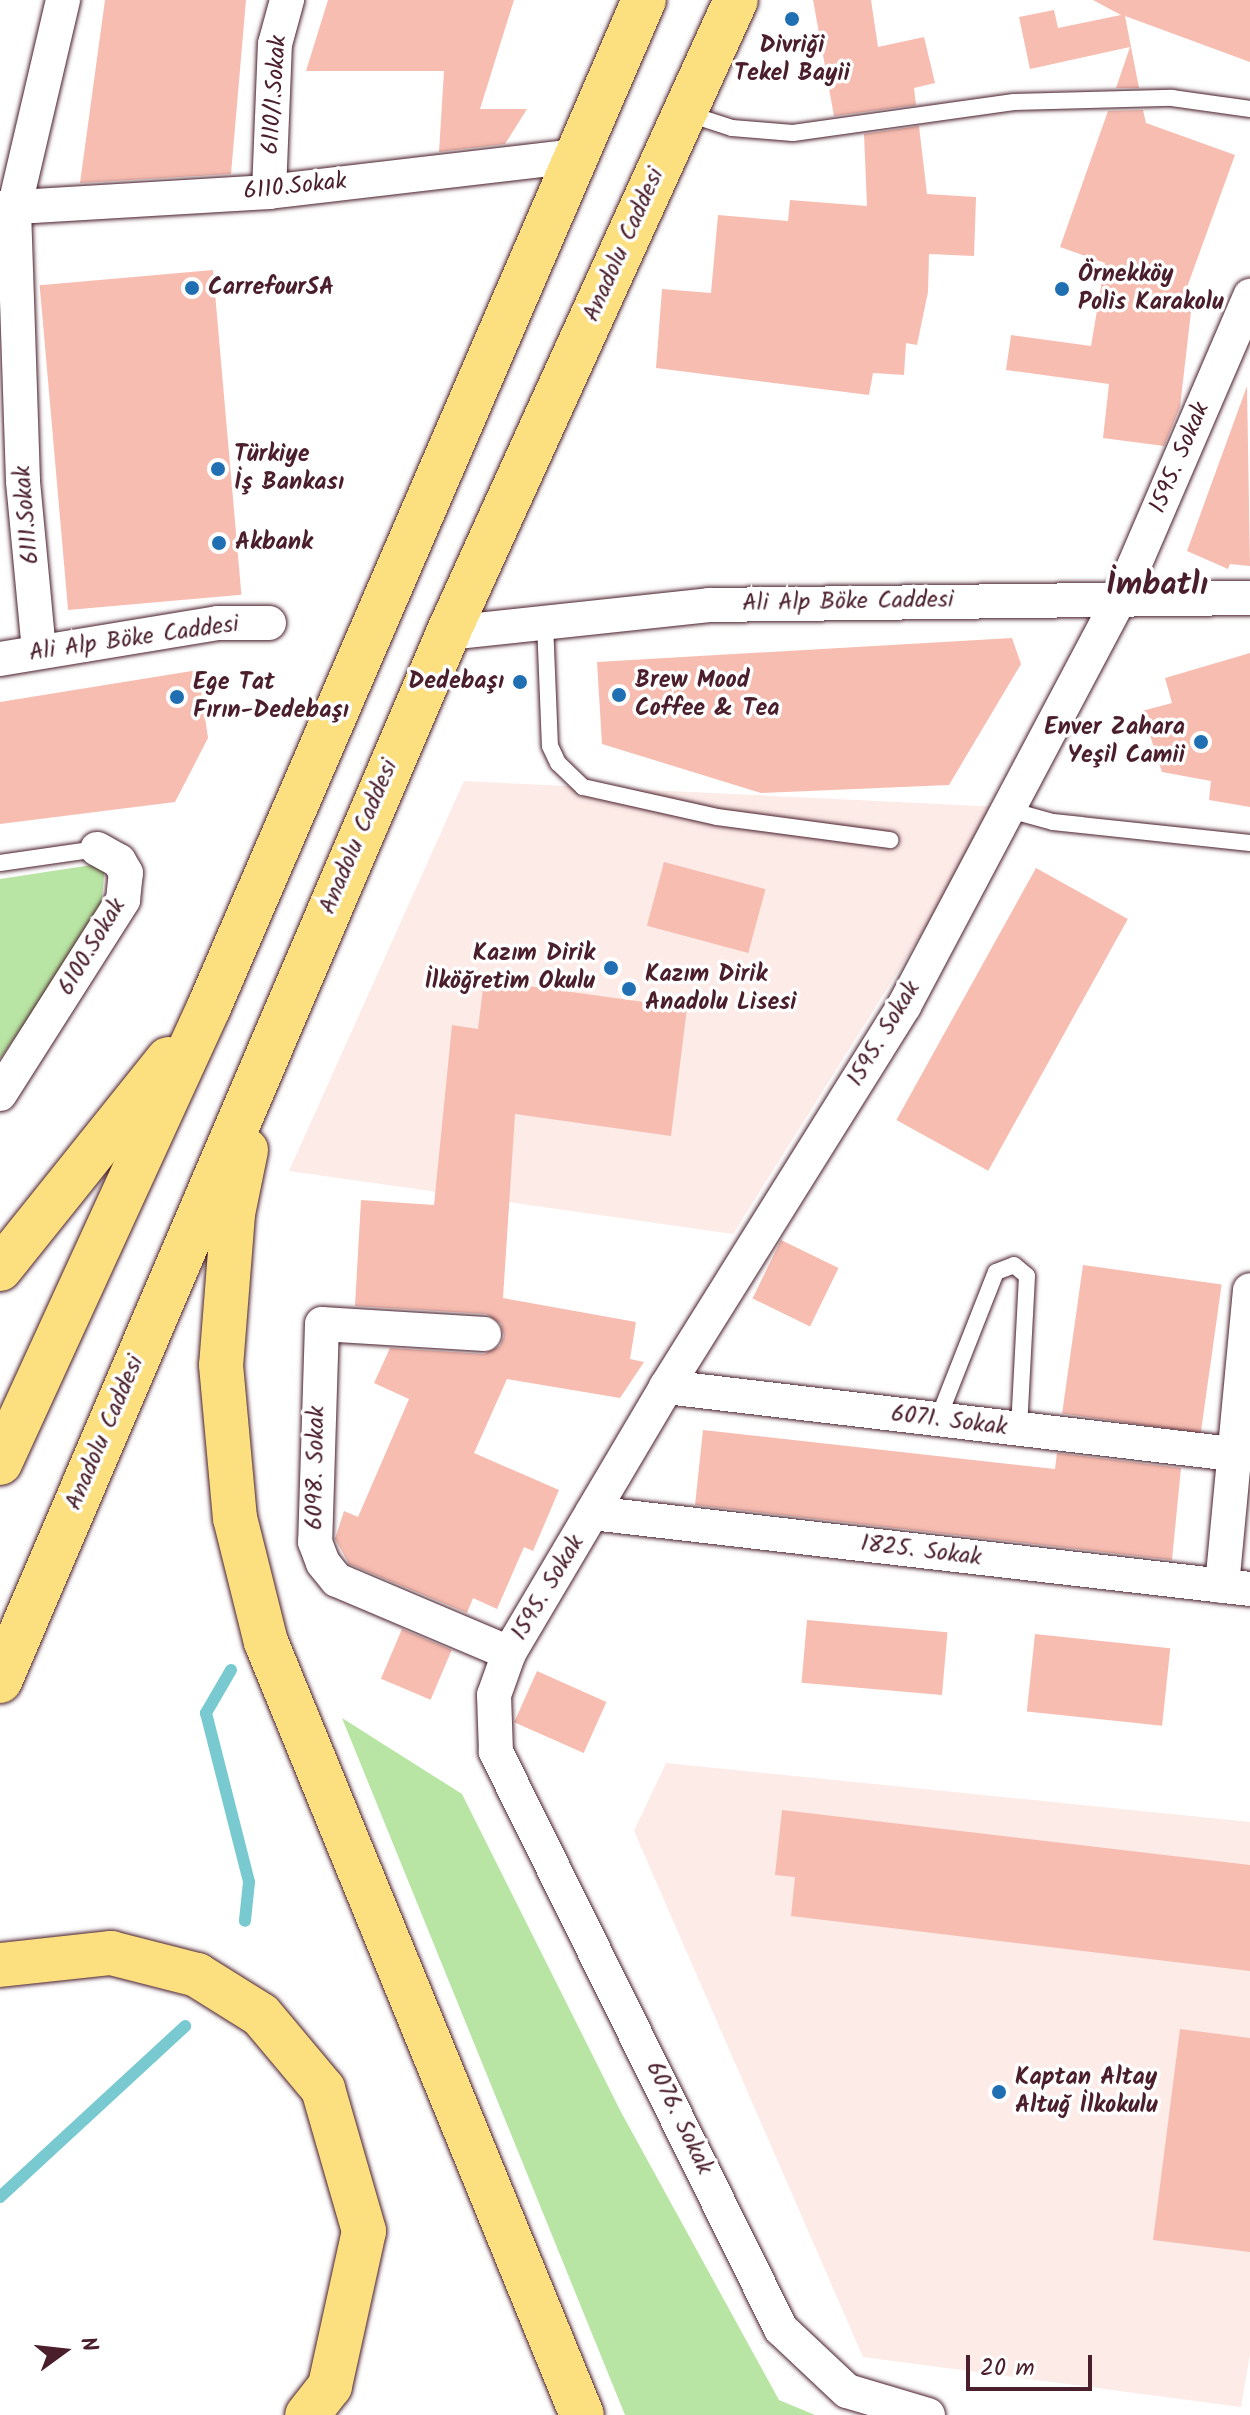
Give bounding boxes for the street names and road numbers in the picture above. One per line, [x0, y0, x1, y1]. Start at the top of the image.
street label: 6110/1.Sokak [256, 34, 294, 156]
street label: Anadolu Caddesi [577, 164, 671, 326]
street label: 6110.Sokak [242, 167, 348, 207]
street label: 1595. Sokak [1144, 398, 1216, 518]
street label: 6111.Sokak [8, 464, 46, 566]
street label: Ali Alp Böke Caddesi [742, 586, 954, 618]
street label: Ali Alp Böke Caddesi [27, 610, 241, 668]
street label: Anadolu Caddesi [314, 755, 404, 919]
street label: 6100.Sokak [52, 893, 132, 1001]
street label: 1595. Sokak [841, 976, 927, 1092]
street label: Anadolu Caddesi [60, 1351, 150, 1515]
street label: 6071. Sokak [889, 1400, 1009, 1442]
street label: 6098. Sokak [301, 1406, 331, 1530]
street label: 1825. Sokak [859, 1529, 983, 1573]
street label: 1595. Sokak [505, 1530, 591, 1646]
street label: 6076. Sokak [639, 2057, 719, 2179]

